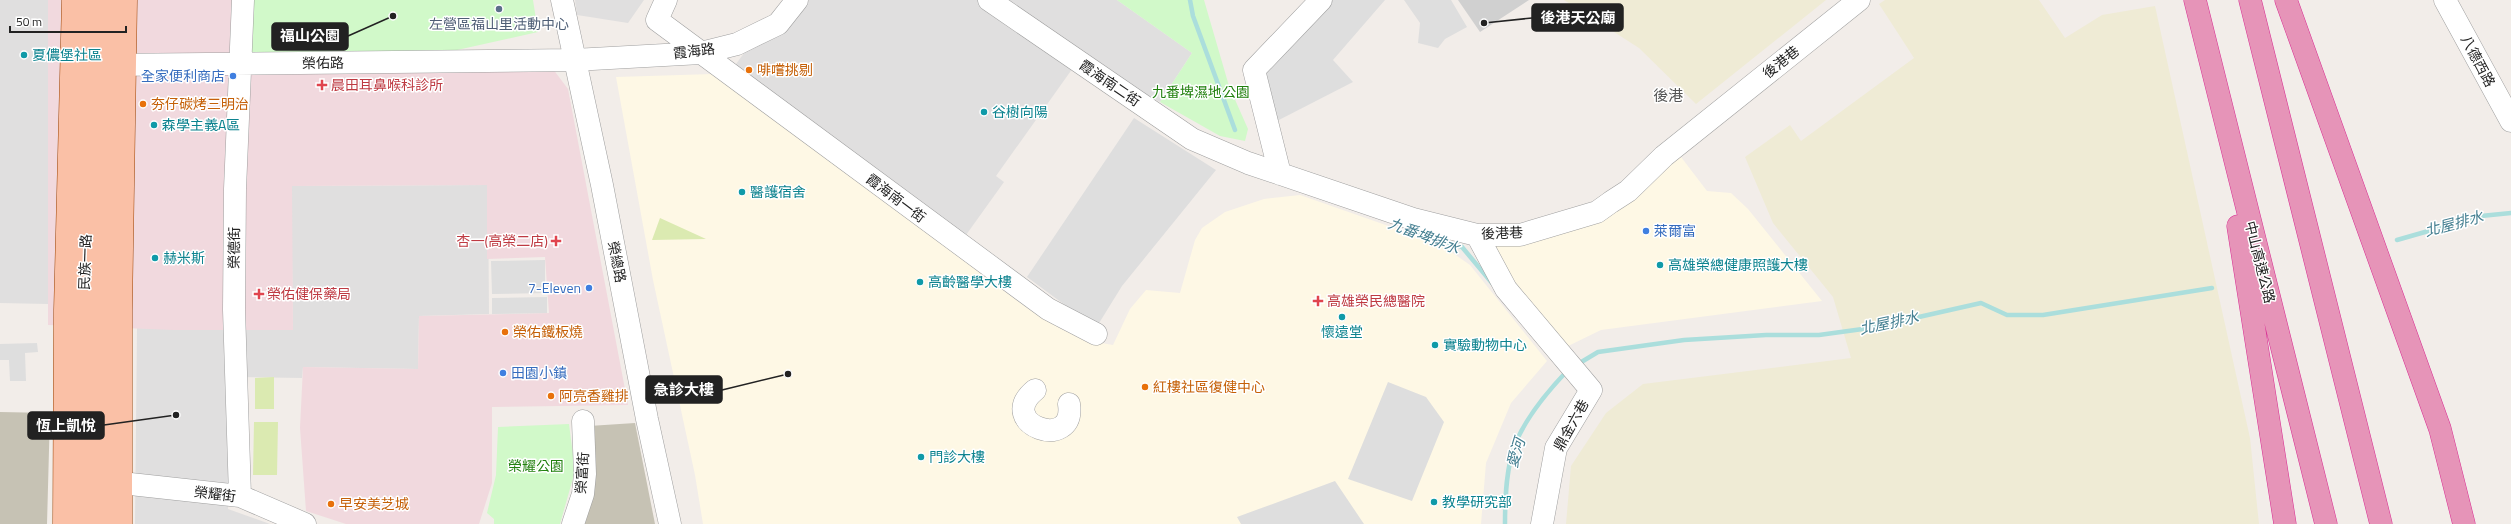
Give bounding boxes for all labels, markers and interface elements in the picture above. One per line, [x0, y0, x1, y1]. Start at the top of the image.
marker: 左營區福山里活動中心 [494, 4, 504, 14]
callout: 後港天公廟 [1532, 4, 1623, 31]
text: 後港天公廟 [1540, 6, 1616, 29]
scale bar [10, 8, 126, 34]
text: 50 m [16, 12, 42, 31]
place label: 左營區福山里活動中心 [429, 13, 569, 34]
callout: 福山公園 [272, 23, 348, 50]
text: 福山公園 [280, 24, 340, 47]
street label: 八德西路 [2456, 31, 2501, 90]
street label: 霞海路 [672, 38, 716, 63]
street label: 後港巷 [1758, 40, 1804, 83]
place label: 夏儂堡社區 [32, 44, 102, 65]
marker: 夏儂堡社區 [19, 50, 29, 60]
street label: 榮佑路 [302, 52, 344, 73]
street label: 霞海南二街 [1075, 54, 1145, 111]
place label: 啡嚐挑剔 [757, 59, 813, 80]
place label: 全家便利商店 [141, 65, 225, 86]
marker: 啡嚐挑剔 [744, 65, 754, 75]
marker: 全家便利商店 [228, 71, 238, 81]
place label: 晨田耳鼻喉科診所 [331, 74, 443, 95]
marker: 晨田耳鼻喉科診所 [316, 79, 328, 91]
park label: 九番埤濕地公園 [1152, 81, 1250, 102]
district label: 後港 [1653, 84, 1683, 107]
place label: 夯仔碳烤三明治 [151, 93, 249, 114]
marker: 夯仔碳烤三明治 [138, 99, 148, 109]
place label: 谷樹向陽 [992, 101, 1048, 122]
marker: 谷樹向陽 [979, 107, 989, 117]
place label: 森學主義A區 [162, 114, 240, 135]
marker: 森學主義A區 [149, 120, 159, 130]
street label: 霞海南一街 [862, 168, 931, 227]
place label: 醫護宿舍 [750, 181, 806, 202]
marker: 醫護宿舍 [737, 187, 747, 197]
water label: 北屋排水 [2422, 204, 2487, 242]
water label: 九番埤排水 [1385, 211, 1464, 260]
street label: 中山高速公路 [2240, 219, 2281, 305]
place label: 萊爾富 [1654, 220, 1696, 241]
street label: 後港巷 [1481, 221, 1523, 244]
marker: 萊爾富 [1641, 226, 1651, 236]
street label: 榮德街 [223, 227, 244, 269]
place label: 杏一(高榮二店) [457, 230, 548, 251]
street label: 民族一路 [73, 234, 96, 290]
marker: 杏一(高榮二店) [551, 236, 561, 246]
street label: 榮總路 [603, 239, 632, 285]
place label: 赫米斯 [163, 247, 205, 268]
marker: 赫米斯 [150, 253, 160, 263]
place label: 高雄榮總健康照護大樓 [1668, 254, 1808, 275]
marker: 高雄榮總健康照護大樓 [1655, 260, 1665, 270]
place label: 高齡醫學大樓 [928, 271, 1012, 292]
place label: 7-Eleven [528, 277, 581, 298]
marker: 高齡醫學大樓 [915, 277, 925, 287]
place label: 榮佑健保藥局 [267, 283, 351, 304]
marker: 7-Eleven [584, 283, 594, 293]
marker: 榮佑健保藥局 [254, 289, 264, 299]
place label: 高雄榮民總醫院 [1327, 290, 1425, 311]
marker: 高雄榮民總醫院 [1312, 295, 1324, 307]
water label: 北屋排水 [1857, 305, 1922, 340]
marker: 懷遠堂 [1337, 312, 1347, 322]
place label: 榮佑鐵板燒 [513, 321, 583, 342]
place label: 懷遠堂 [1321, 321, 1363, 342]
marker: 榮佑鐵板燒 [500, 327, 510, 337]
place label: 實驗動物中心 [1443, 334, 1527, 355]
marker: 實驗動物中心 [1430, 340, 1440, 350]
place label: 田園小鎮 [511, 362, 567, 383]
marker: 田園小鎮 [498, 368, 508, 378]
callout: 急診大樓 [646, 376, 722, 403]
place label: 紅樓社區復健中心 [1153, 376, 1265, 397]
text: 急診大樓 [654, 378, 714, 401]
marker: 紅樓社區復健中心 [1140, 382, 1150, 392]
place label: 阿亮香雞排 [559, 385, 629, 406]
marker: 阿亮香雞排 [546, 391, 556, 401]
street label: 鼎金六巷 [1548, 395, 1593, 454]
callout: 恆上凱悅 [28, 412, 104, 439]
text: 恆上凱悅 [36, 414, 96, 437]
water label: 愛河 [1500, 432, 1532, 471]
place label: 門診大樓 [929, 446, 985, 467]
street label: 榮富街 [570, 451, 593, 495]
marker: 門診大樓 [916, 452, 926, 462]
park label: 榮耀公園 [508, 455, 564, 476]
street label: 榮耀街 [193, 481, 237, 506]
place label: 教學研究部 [1442, 491, 1512, 512]
place label: 早安美芝城 [339, 493, 409, 514]
marker: 教學研究部 [1429, 497, 1439, 507]
marker: 早安美芝城 [326, 499, 336, 509]

